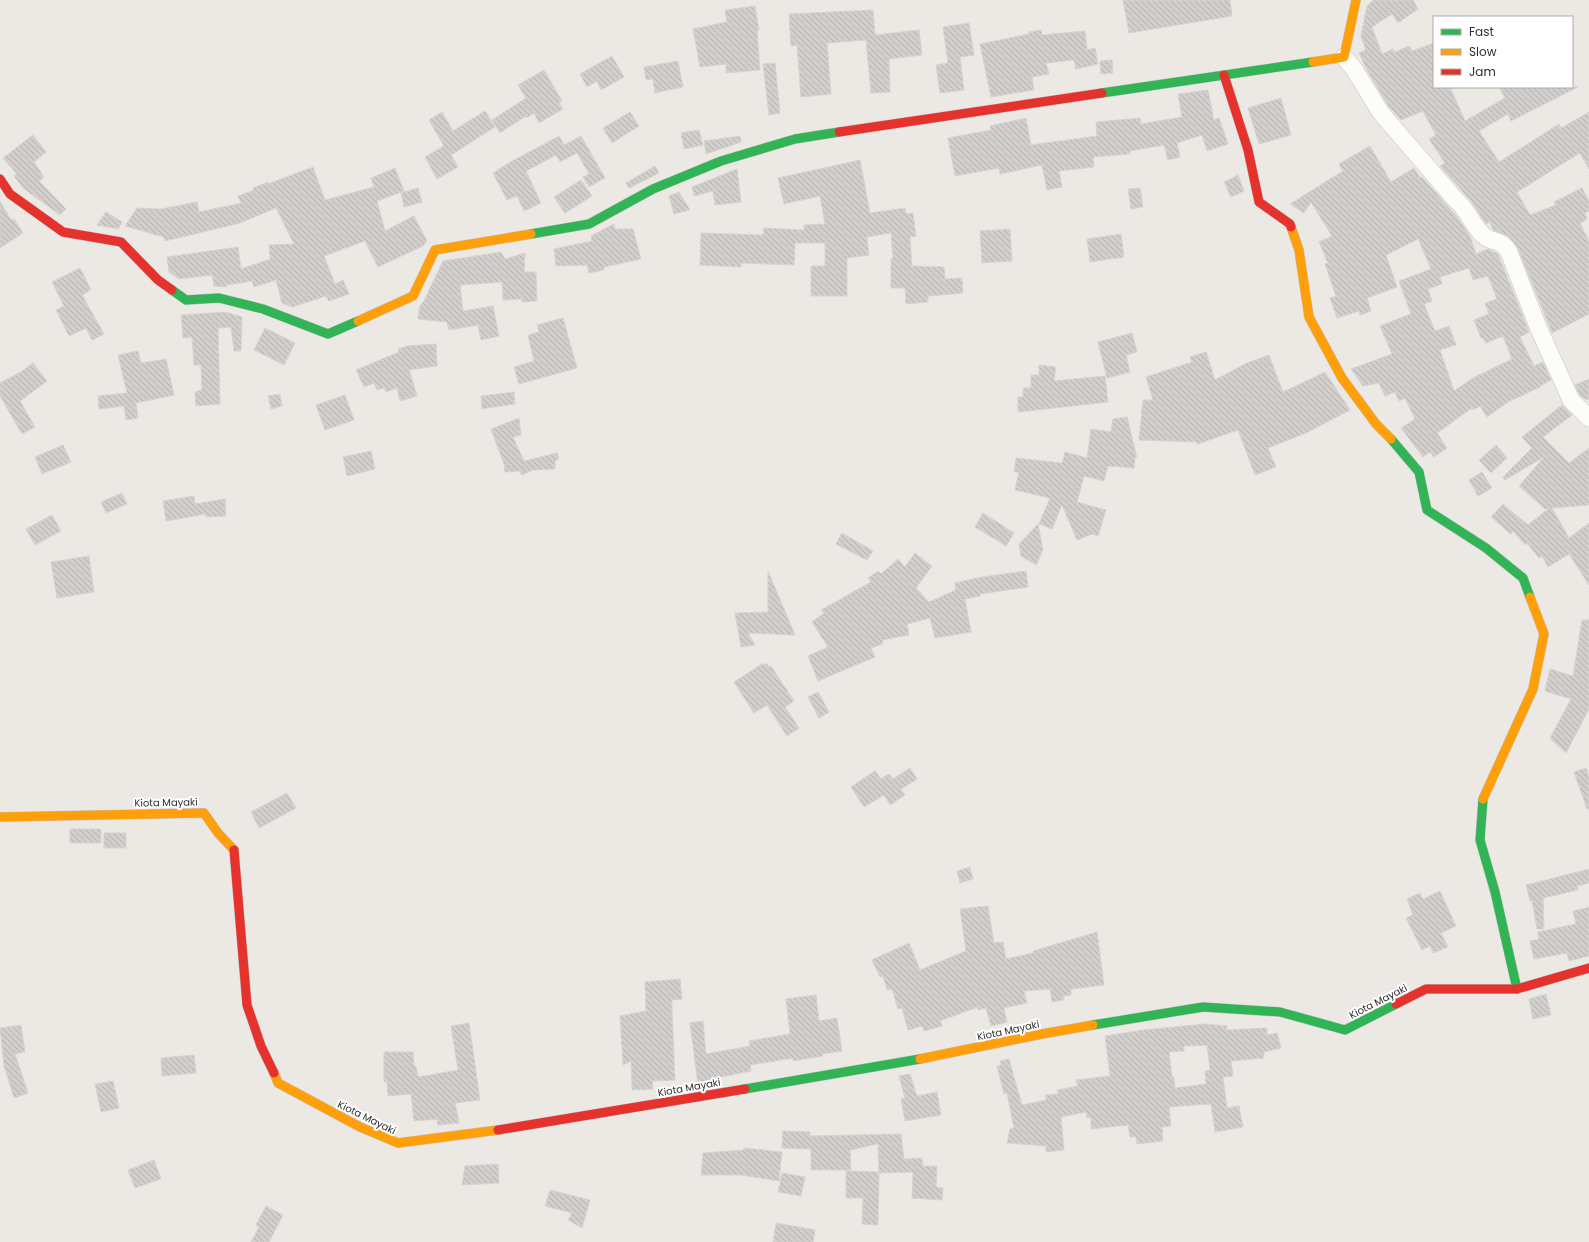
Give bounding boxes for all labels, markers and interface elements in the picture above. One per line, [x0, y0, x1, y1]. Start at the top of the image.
legend [1433, 16, 1573, 88]
text: Fast [1469, 23, 1494, 40]
text: Slow [1469, 43, 1497, 60]
text: Jam [1469, 63, 1496, 80]
street label: Kiota Mayaki [134, 794, 198, 811]
street label: Kiota Mayaki [1347, 980, 1410, 1022]
street label: Kiota Mayaki [976, 1017, 1041, 1044]
street label: Kiota Mayaki [657, 1075, 722, 1100]
street label: Kiota Mayaki [335, 1097, 399, 1138]

